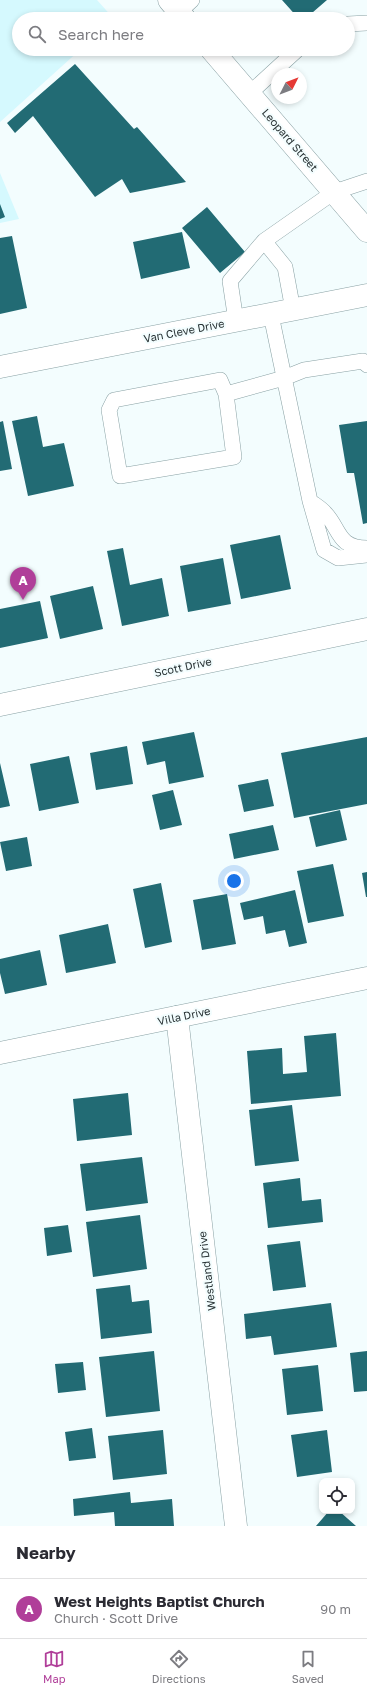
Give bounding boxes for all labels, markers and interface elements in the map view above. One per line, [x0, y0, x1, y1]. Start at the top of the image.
search box [12, 12, 355, 56]
icon: search [26, 23, 48, 45]
text: Search here [58, 25, 144, 43]
north arrow [271, 68, 307, 104]
street label: Leopard Street [260, 106, 321, 174]
street label: Van Cleve Drive [143, 316, 225, 345]
pin: A [10, 567, 36, 600]
street label: Scott Drive [153, 654, 213, 679]
your location [224, 871, 244, 891]
street label: Villa Drive [156, 1004, 211, 1027]
street label: Westland Drive [195, 1231, 218, 1312]
map controls [319, 1478, 355, 1514]
button: locate [319, 1478, 355, 1514]
text: Nearby [16, 1542, 76, 1563]
text: West Heights Baptist Church [54, 1592, 265, 1610]
text: A [24, 1601, 34, 1617]
text: 90 m [320, 1601, 351, 1617]
text: Church · Scott Drive [54, 1610, 178, 1626]
tab: Map [43, 1648, 66, 1685]
tab: Directions [152, 1648, 206, 1685]
tab: Saved [292, 1648, 324, 1685]

